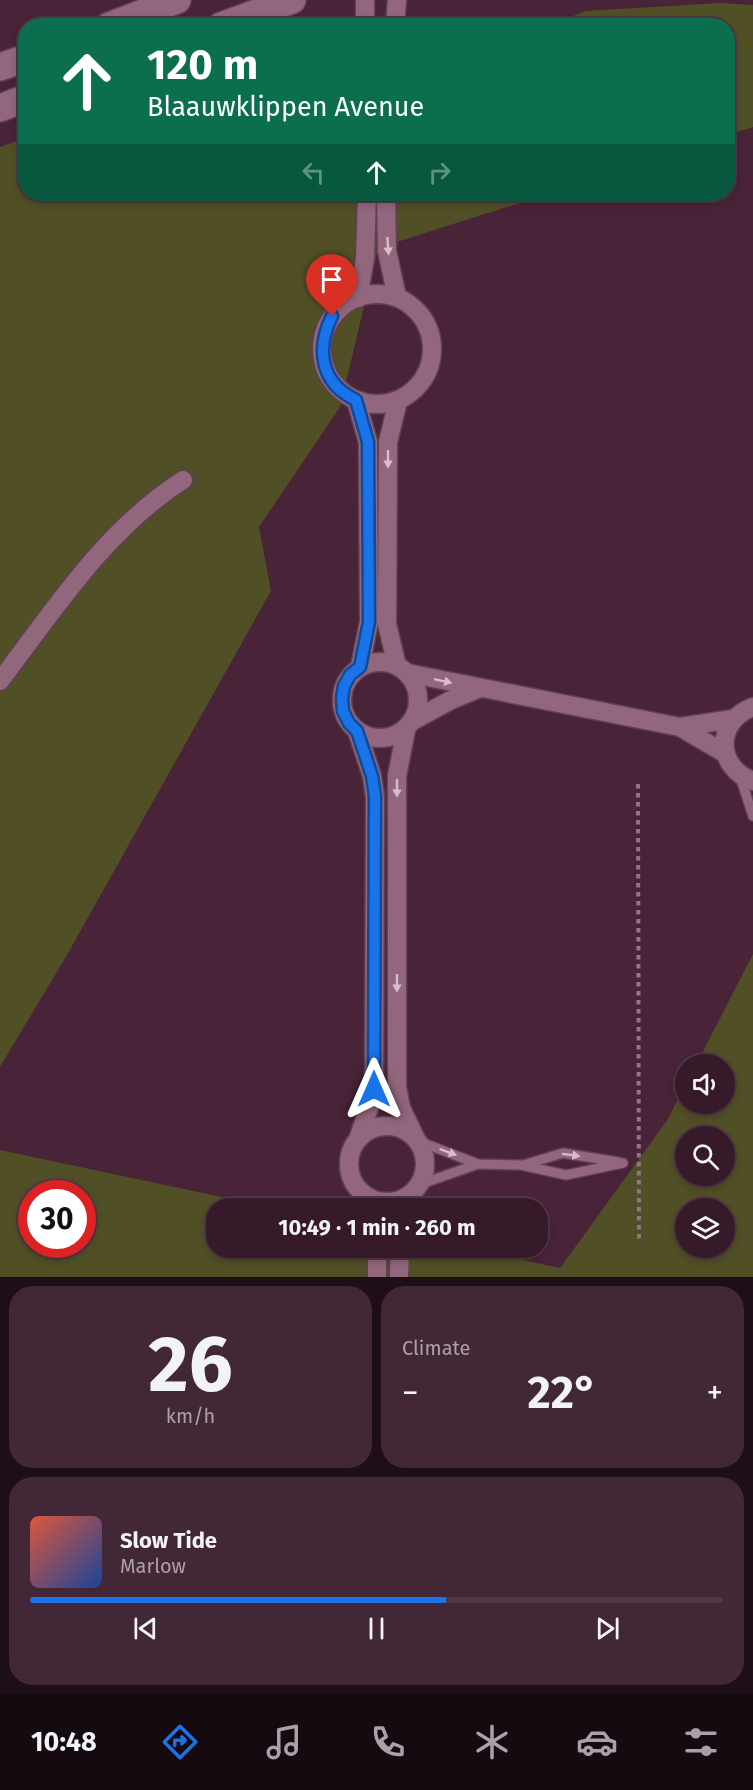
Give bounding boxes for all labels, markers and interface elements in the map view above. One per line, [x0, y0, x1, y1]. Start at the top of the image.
text: 120 m [147, 40, 258, 90]
icon: ahead [48, 42, 126, 120]
text: Blaauwklippen Avenue [147, 91, 424, 123]
icon: left [297, 156, 330, 189]
icon: ahead [360, 156, 393, 189]
icon: right [423, 156, 456, 189]
one-way arrow [383, 236, 392, 255]
pin [306, 254, 357, 316]
icon: arrive [315, 263, 348, 296]
one-way arrow [383, 449, 393, 468]
one-way arrow [434, 676, 453, 686]
one-way arrow [392, 778, 402, 797]
one-way arrow [392, 973, 402, 992]
map controls [675, 1054, 735, 1258]
button: sound [675, 1054, 735, 1114]
position arrow [342, 1057, 406, 1121]
button: search [675, 1126, 735, 1186]
one-way arrow [439, 1148, 457, 1158]
one-way arrow [562, 1150, 581, 1160]
speed limit sign: 30 [18, 1180, 96, 1258]
button: layers [675, 1198, 735, 1258]
text: 10:49 · 1 min · 260 m [278, 1214, 476, 1241]
text: 26 [148, 1318, 233, 1412]
text: Climate [402, 1336, 470, 1360]
text: 22° [528, 1366, 598, 1420]
text: − [402, 1373, 419, 1413]
text: + [707, 1373, 723, 1413]
text: km/h [166, 1404, 215, 1428]
text: Slow Tide [120, 1527, 217, 1554]
text: Marlow [120, 1554, 186, 1578]
icon: previous [129, 1612, 162, 1645]
icon: pause [360, 1612, 393, 1645]
icon: next [591, 1612, 624, 1645]
icon: directions [159, 1721, 201, 1763]
icon: music [263, 1721, 305, 1763]
icon: phone [367, 1721, 409, 1763]
icon: climate [471, 1721, 513, 1763]
icon: car [576, 1721, 618, 1763]
icon: filters [680, 1721, 722, 1763]
text: 10:48 [31, 1726, 97, 1758]

